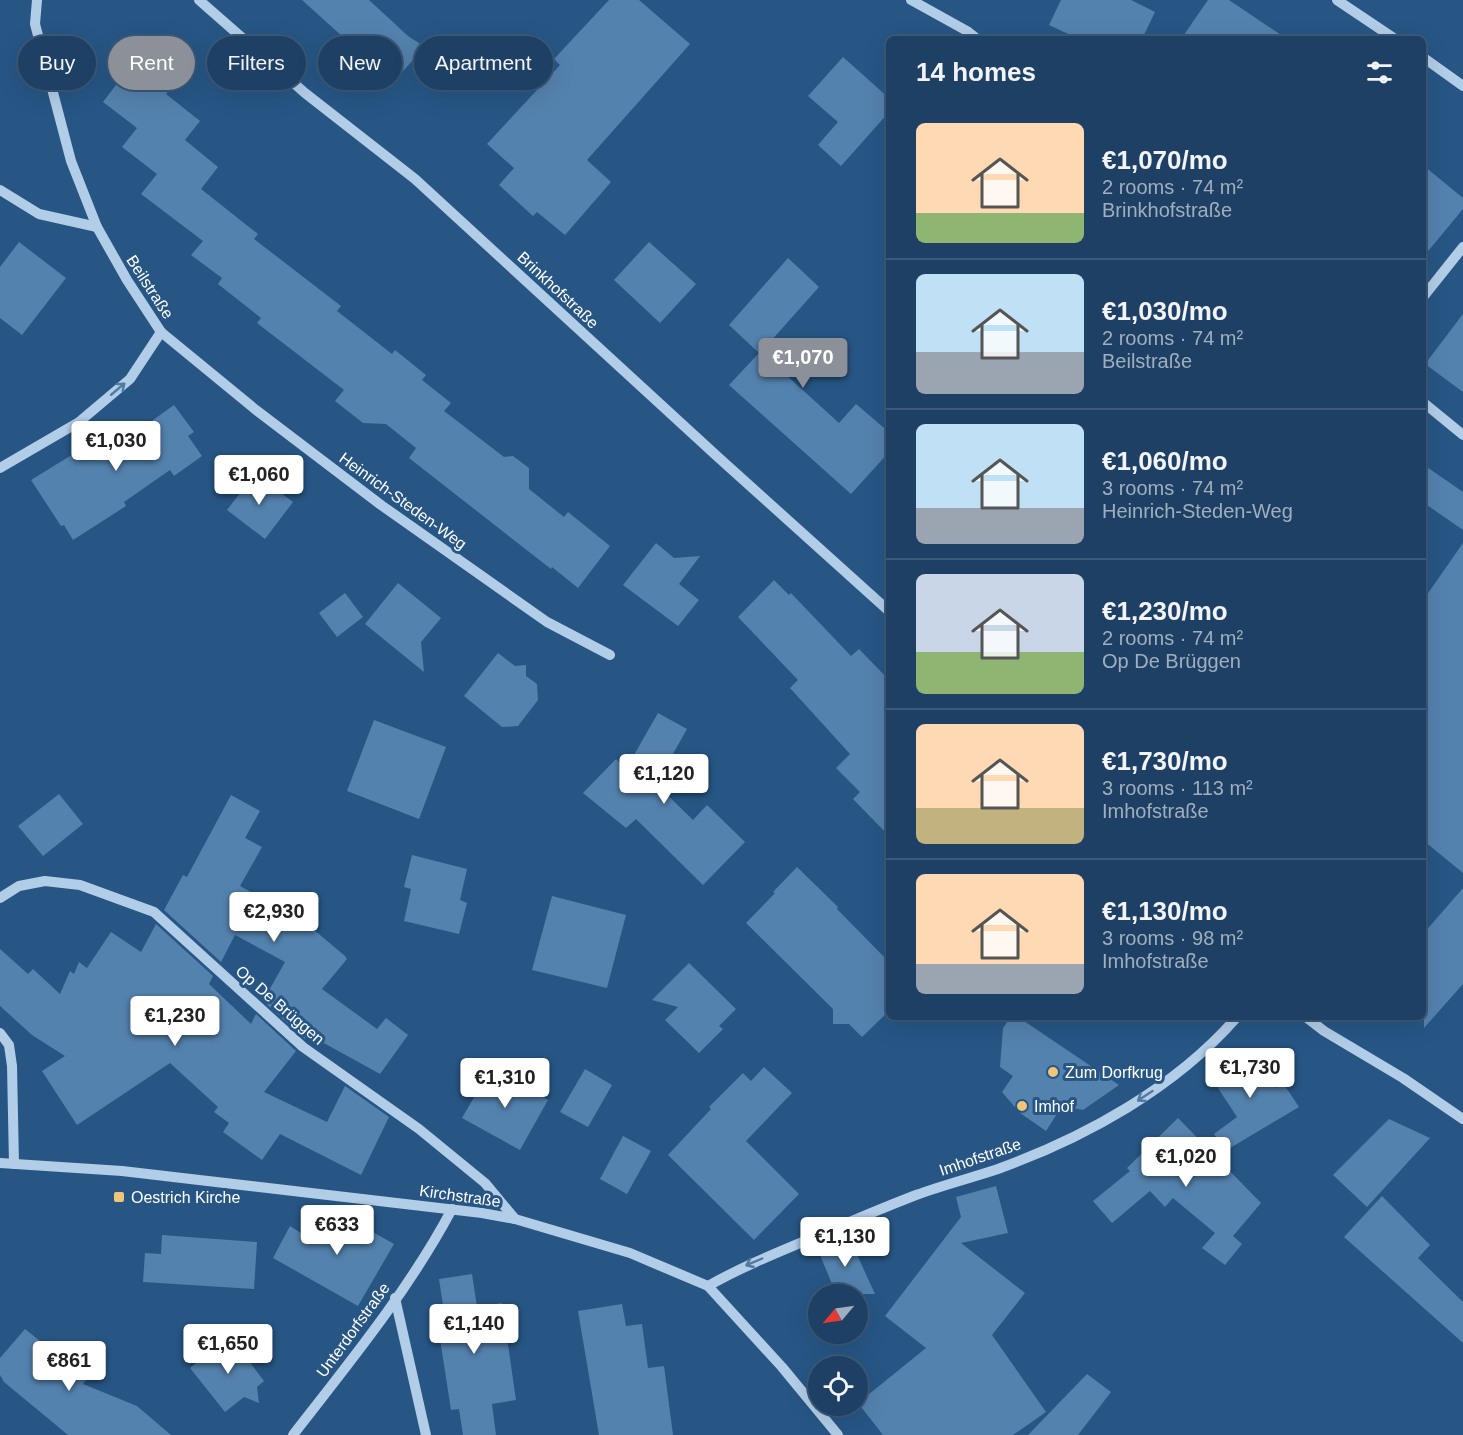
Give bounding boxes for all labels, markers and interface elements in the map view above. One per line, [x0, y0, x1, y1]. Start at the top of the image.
chip: Buy [18, 36, 96, 90]
chip: Rent [108, 36, 195, 90]
chip: Filters [207, 36, 306, 90]
chip: New [318, 36, 402, 90]
chip: Apartment [414, 36, 553, 90]
icon: filters [1363, 56, 1396, 89]
text: 14 homes [916, 57, 1036, 87]
text: €1,070/mo [1102, 145, 1228, 175]
icon: home [964, 147, 1036, 219]
text: 2 rooms · 74 m² [1102, 176, 1243, 198]
text: Brinkhofstraße [1102, 199, 1232, 221]
street label: Brinkhofstraße [514, 248, 602, 332]
street label: Beilstraße [123, 252, 177, 322]
text: €1,030/mo [1102, 296, 1228, 326]
icon: home [964, 298, 1036, 370]
text: 2 rooms · 74 m² [1102, 327, 1243, 349]
pin: €1,070 [754, 338, 852, 389]
text: €1,070 [772, 346, 834, 368]
text: Beilstraße [1102, 350, 1192, 372]
one-way arrow [110, 382, 125, 396]
pin: €1,030 [67, 421, 165, 472]
text: €1,030 [85, 429, 147, 451]
text: €1,060/mo [1102, 446, 1228, 476]
icon: home [964, 448, 1036, 520]
street label: Heinrich-Steden-Weg [336, 449, 470, 553]
pin: €1,060 [210, 455, 308, 506]
text: €1,060 [228, 463, 290, 485]
text: 3 rooms · 74 m² [1102, 477, 1243, 499]
text: Heinrich-Steden-Weg [1102, 500, 1293, 522]
text: €1,230/mo [1102, 596, 1228, 626]
icon: home [964, 598, 1036, 670]
text: 2 rooms · 74 m² [1102, 627, 1243, 649]
text: Op De Brüggen [1102, 650, 1241, 672]
text: €1,730/mo [1102, 746, 1228, 776]
icon: home [964, 748, 1036, 820]
pin: €1,120 [615, 754, 713, 805]
text: €1,120 [633, 762, 695, 784]
text: 3 rooms · 113 m² [1102, 777, 1253, 799]
text: Imhofstraße [1102, 800, 1209, 822]
pin: €2,930 [225, 892, 323, 943]
text: €1,130/mo [1102, 896, 1228, 926]
icon: home [964, 898, 1036, 970]
text: €2,930 [243, 900, 305, 922]
text: 3 rooms · 98 m² [1102, 927, 1243, 949]
text: Imhofstraße [1102, 950, 1209, 972]
street label: Op De Brüggen [232, 962, 328, 1048]
pin: €1,230 [126, 996, 224, 1047]
text: €1,230 [144, 1004, 206, 1026]
pin: €1,730 [1201, 1048, 1299, 1099]
text: €1,730 [1219, 1056, 1281, 1078]
pin: €1,310 [456, 1058, 554, 1109]
place label: Zum Dorfkrug [1065, 1064, 1163, 1081]
marker: Zum Dorfkrug [1046, 1065, 1060, 1079]
text: €1,310 [474, 1066, 536, 1088]
one-way arrow [1137, 1090, 1154, 1102]
place label: Imhof [1034, 1098, 1075, 1115]
marker: Imhof [1015, 1099, 1029, 1113]
street label: Imhofstraße [937, 1135, 1023, 1179]
pin: €1,020 [1137, 1137, 1235, 1188]
text: €1,020 [1155, 1145, 1217, 1167]
street label: Kirchstraße [418, 1182, 502, 1210]
place label: Oestrich Kirche [131, 1189, 240, 1206]
marker: Oestrich Kirche [112, 1190, 126, 1204]
pin: €633 [301, 1205, 373, 1256]
text: €633 [315, 1213, 359, 1235]
pin: €1,130 [796, 1217, 894, 1268]
text: €1,130 [814, 1225, 876, 1247]
one-way arrow [745, 1257, 764, 1268]
street label: Unterdorfstraße [313, 1280, 393, 1380]
north arrow [808, 1284, 868, 1344]
map controls [808, 1284, 868, 1416]
pin: €1,140 [425, 1304, 523, 1355]
text: €1,140 [443, 1312, 505, 1334]
pin: €1,650 [179, 1324, 277, 1375]
text: €1,650 [197, 1332, 259, 1354]
pin: €861 [33, 1341, 105, 1392]
text: €861 [47, 1349, 91, 1371]
button: locate [808, 1356, 868, 1416]

